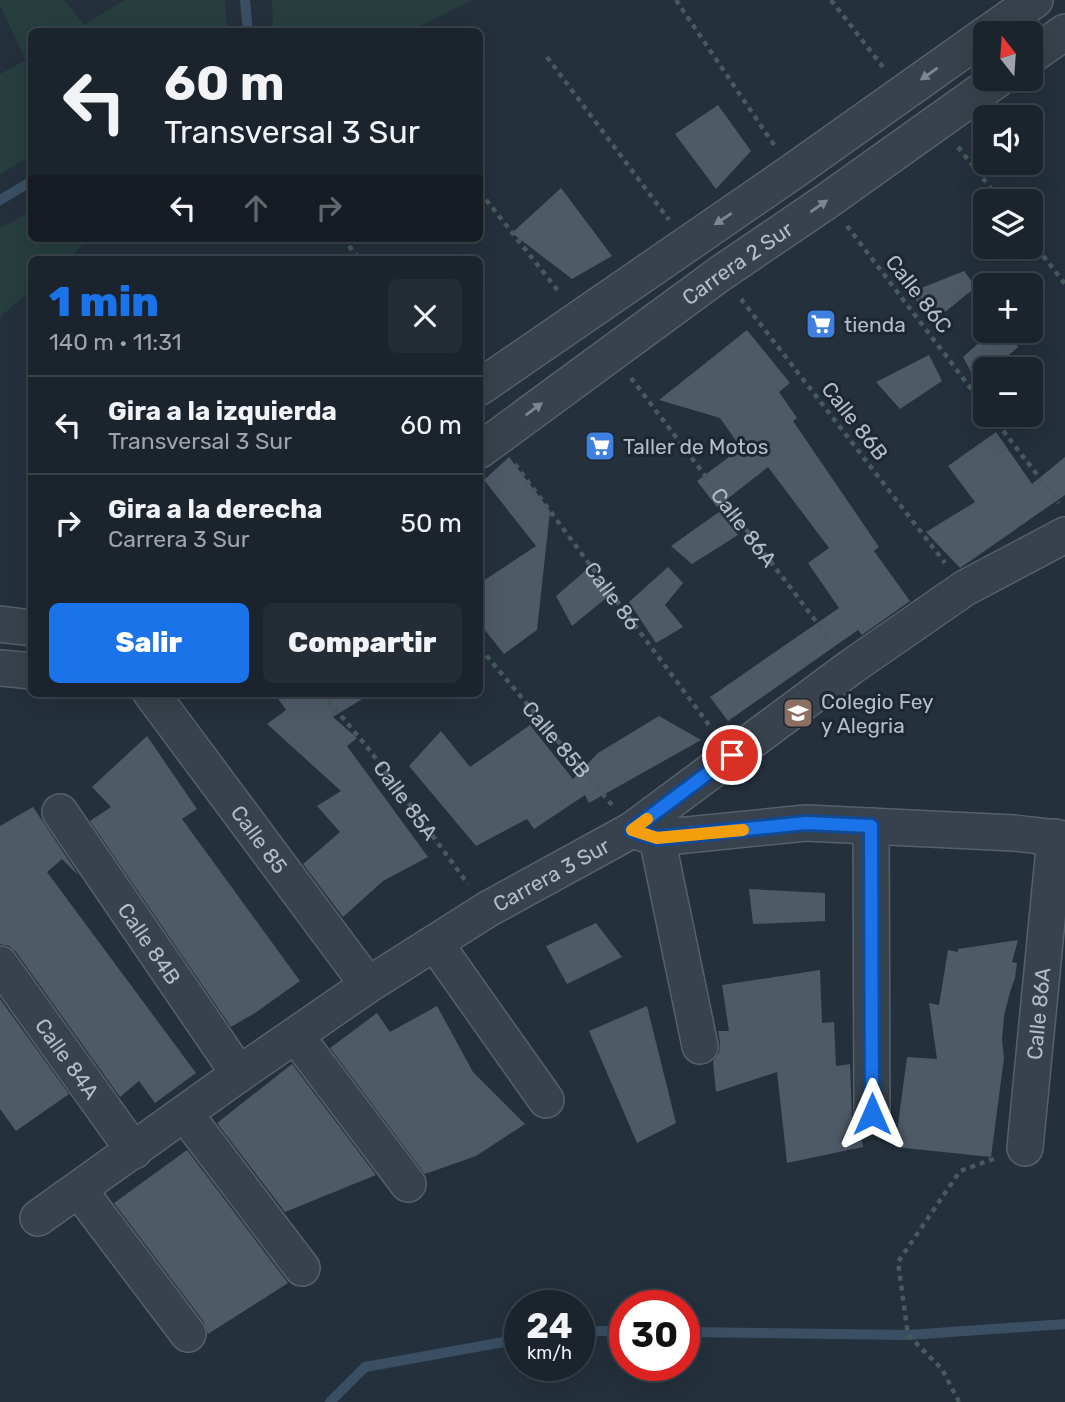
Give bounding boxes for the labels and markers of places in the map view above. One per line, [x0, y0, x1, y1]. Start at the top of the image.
supermarket icon: tienda [804, 307, 838, 341]
place label: tienda [844, 312, 906, 337]
supermarket icon: Taller de Motos [583, 429, 617, 463]
place label: Taller de Motos [623, 434, 768, 459]
place label: Colegio Fey y Alegria [821, 689, 934, 738]
school or university icon: Colegio Fey y Alegria [781, 696, 815, 730]
pin [702, 725, 762, 785]

